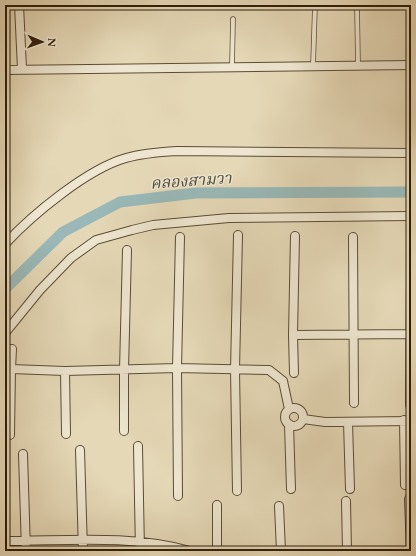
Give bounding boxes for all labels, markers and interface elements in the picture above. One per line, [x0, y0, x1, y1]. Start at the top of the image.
north arrow [22, 22, 62, 62]
text: N [45, 38, 59, 47]
water label: คลองสามวา [150, 167, 233, 194]

